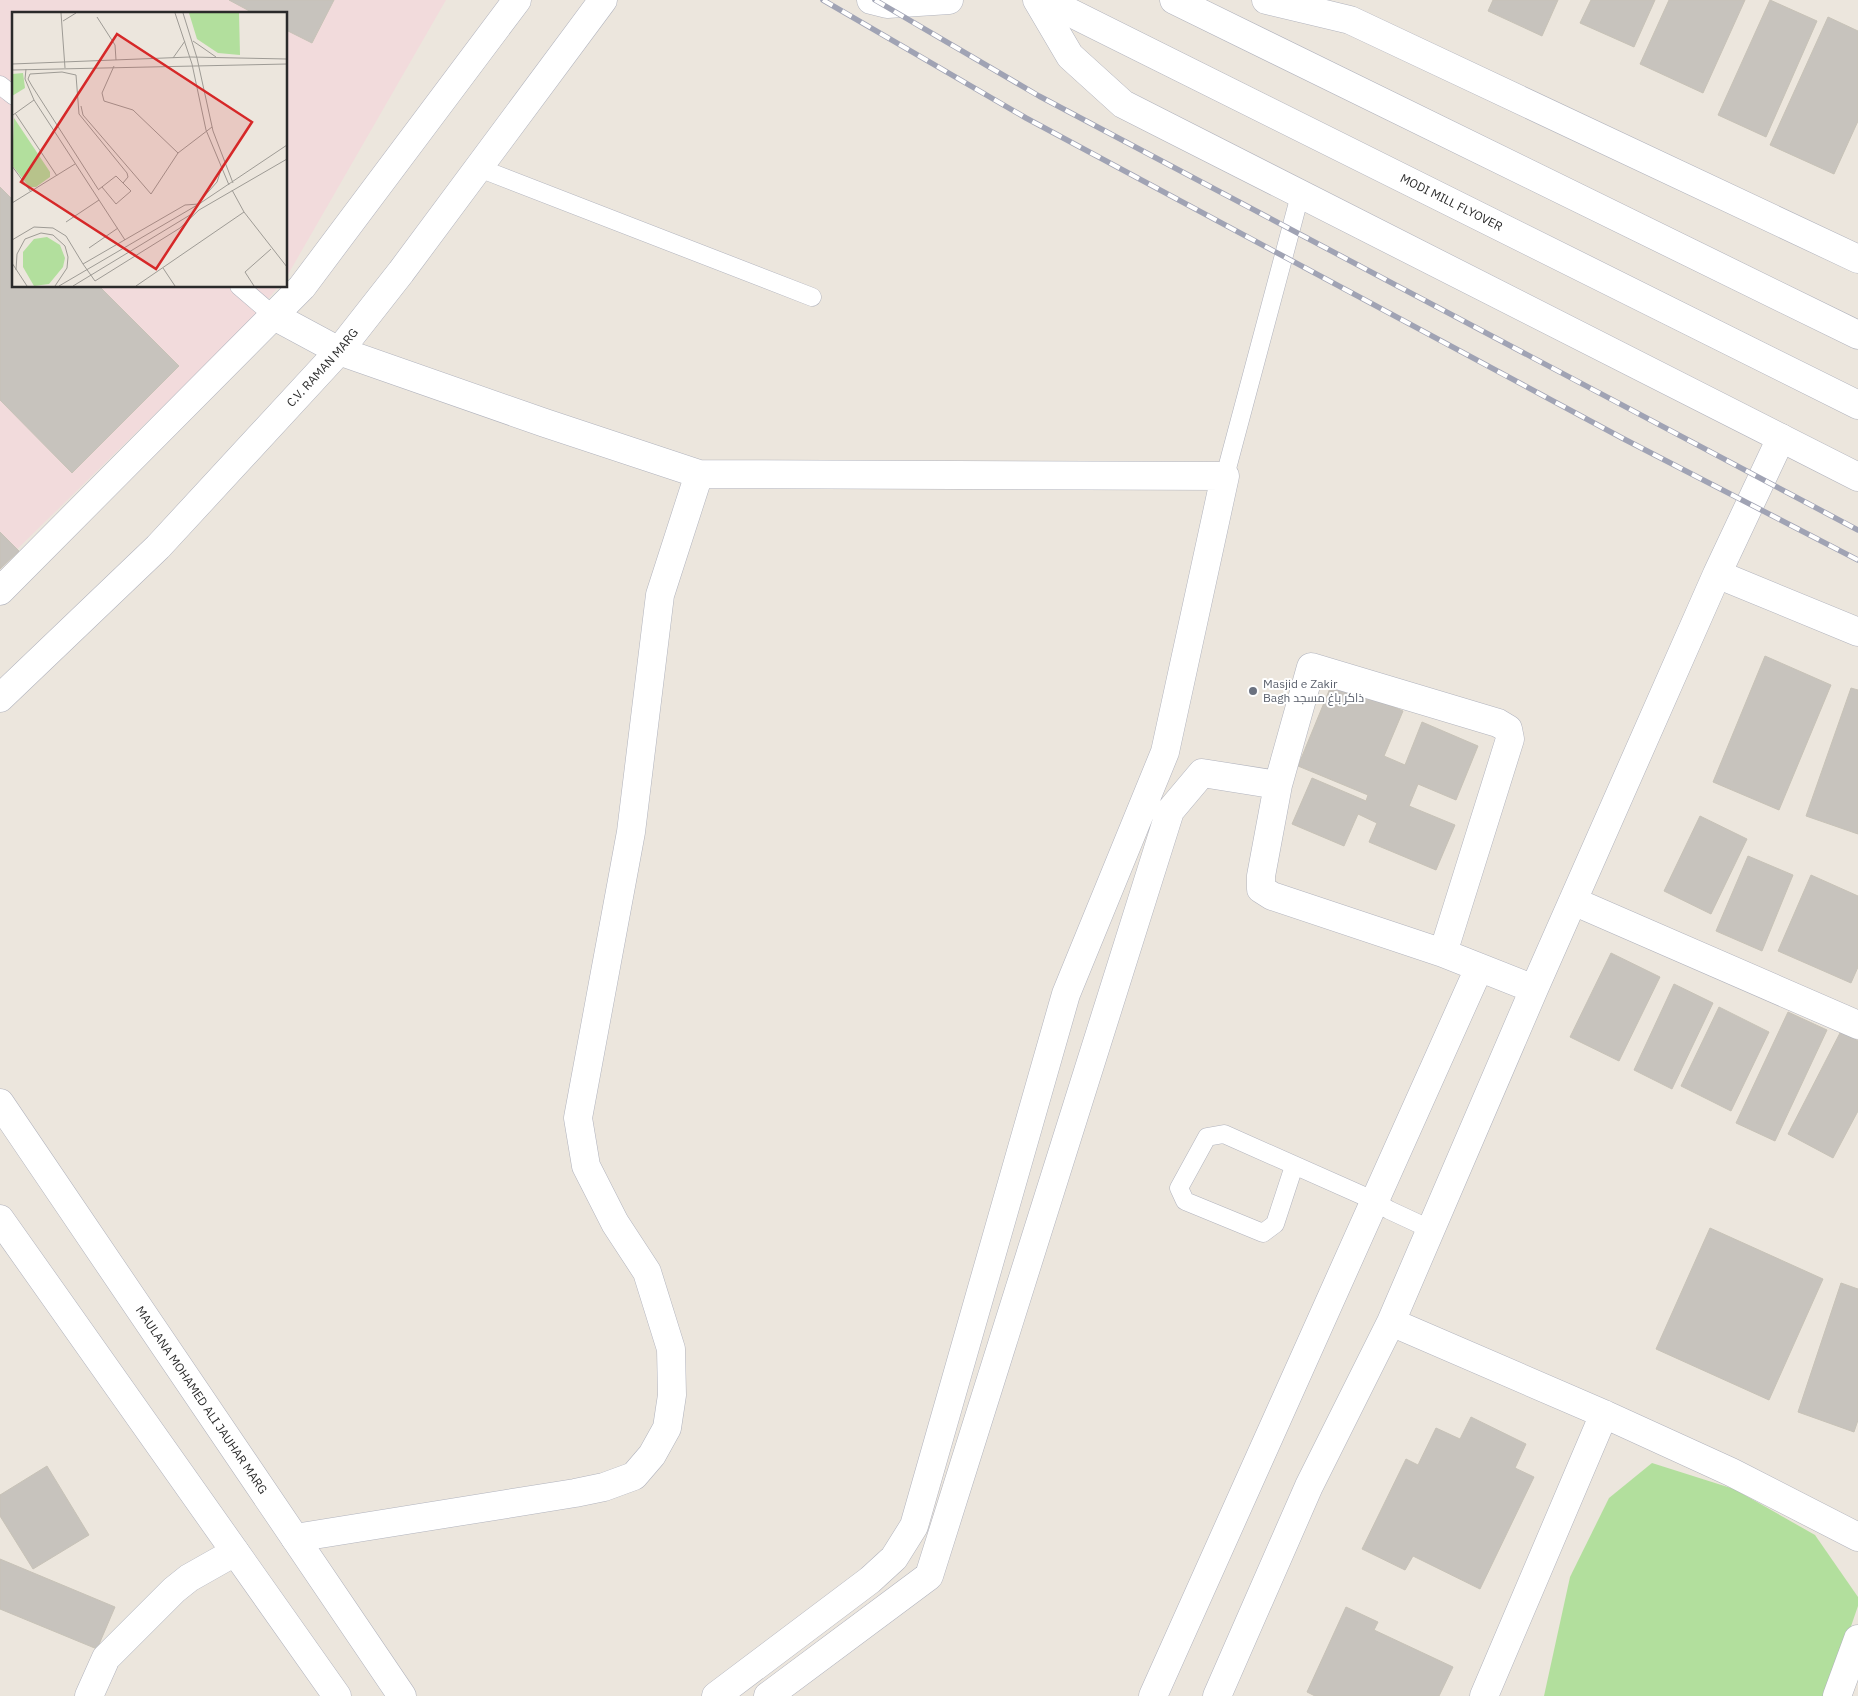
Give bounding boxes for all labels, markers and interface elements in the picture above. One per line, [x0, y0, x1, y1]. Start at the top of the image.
inset map [12, 12, 288, 288]
street label: MODI MILL FLYOVER [1398, 170, 1506, 234]
street label: C.V. RAMAN MARG [283, 325, 361, 410]
place label: Masjid e Zakir Bagh ذاکر باغ مسجد [1263, 676, 1364, 706]
marker: Masjid e Zakir Bagh ذاکر باغ مسجد [1247, 685, 1259, 697]
street label: MAULANA MOHAMED ALI JAUHAR MARG [133, 1303, 271, 1497]

